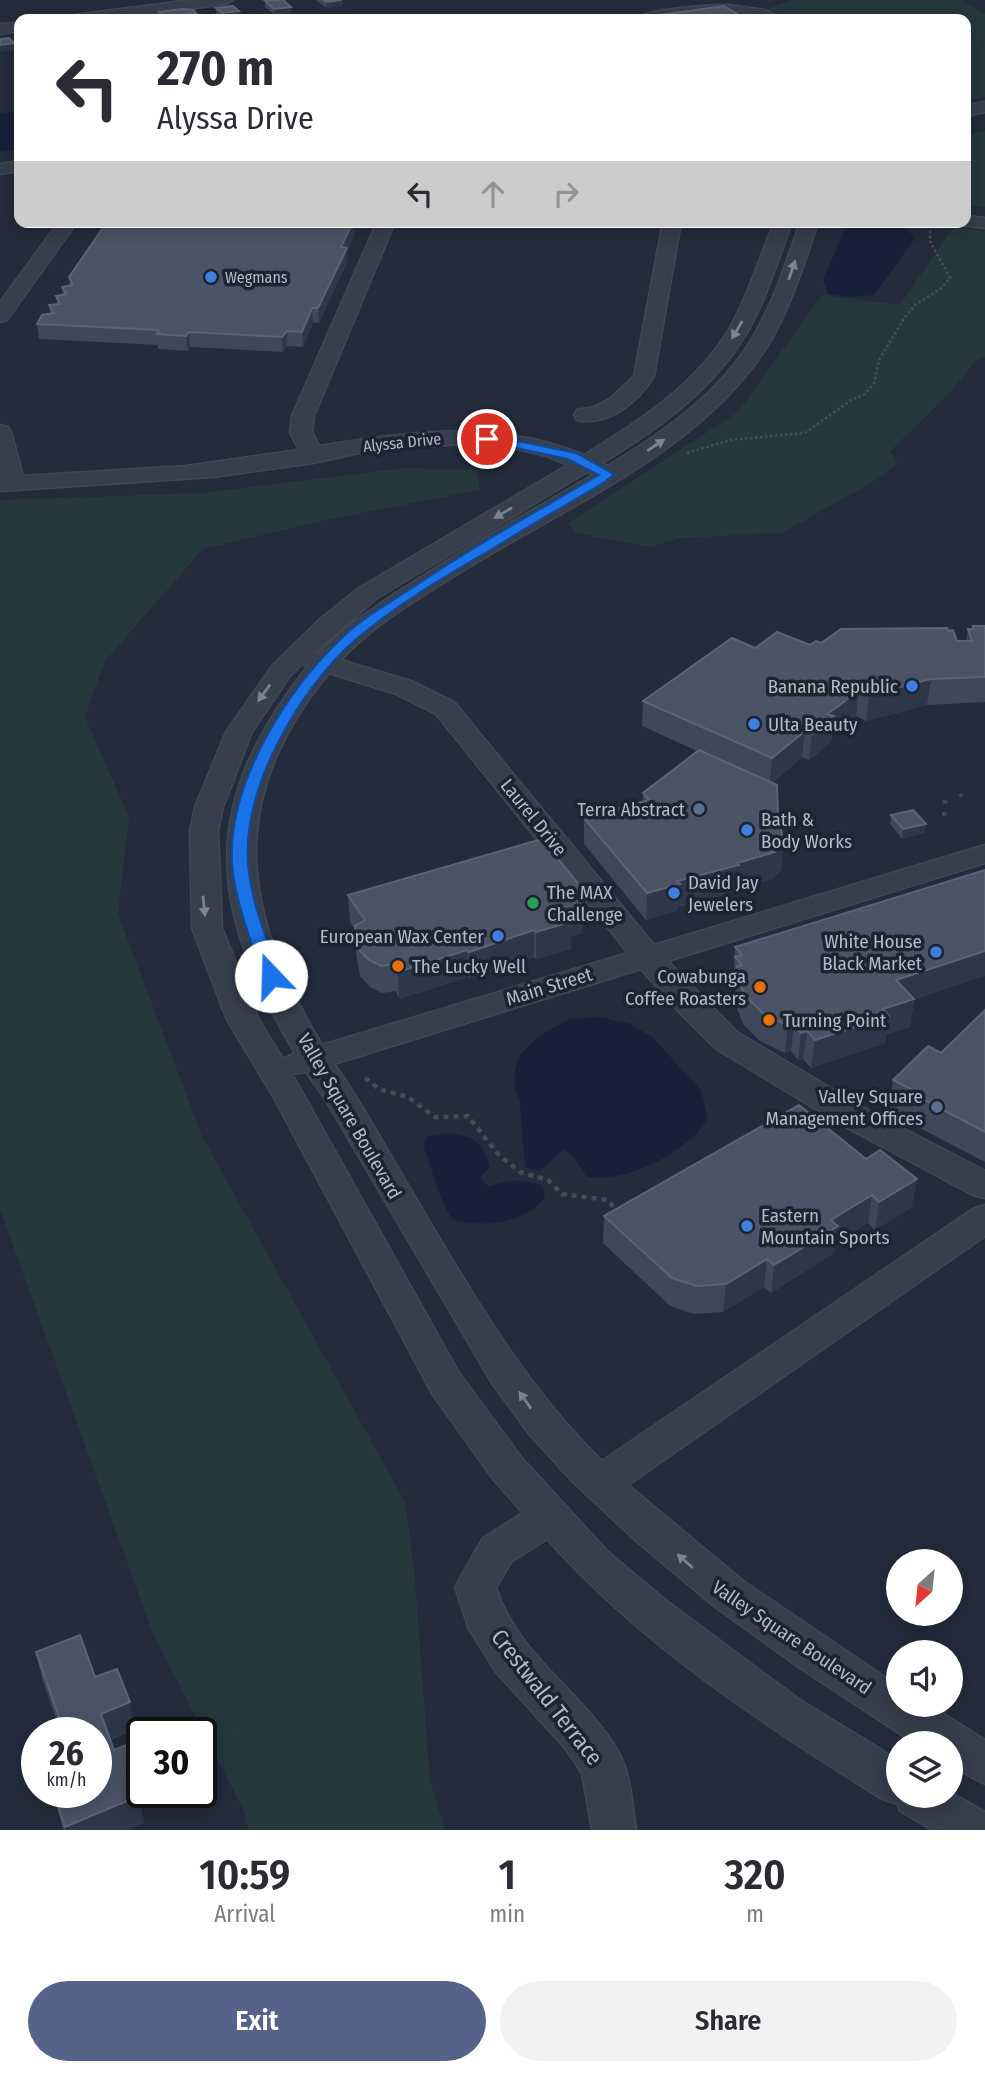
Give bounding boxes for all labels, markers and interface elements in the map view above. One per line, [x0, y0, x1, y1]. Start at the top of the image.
text: 270 m [157, 39, 274, 98]
icon: left [42, 42, 133, 133]
text: Alyssa Drive [157, 99, 314, 137]
icon: left [401, 175, 439, 213]
icon: ahead [474, 175, 512, 213]
icon: right [547, 175, 585, 213]
one-way arrow [787, 259, 798, 280]
place label: Wegmans [225, 268, 288, 287]
marker: Wegmans [203, 269, 219, 285]
one-way arrow [731, 321, 744, 340]
pin [457, 409, 517, 469]
icon: arrive [468, 420, 506, 458]
street label: Alyssa Drive [362, 429, 442, 456]
one-way arrow [647, 438, 665, 452]
one-way arrow [493, 506, 512, 519]
place label: Banana Republic [768, 675, 898, 698]
marker: Banana Republic [904, 678, 920, 694]
one-way arrow [258, 684, 272, 702]
place label: Ulta Beauty [768, 713, 858, 736]
marker: Ulta Beauty [746, 716, 762, 732]
street label: Laurel Drive [495, 774, 572, 861]
place label: Terra Abstract [577, 798, 686, 821]
marker: Terra Abstract [691, 801, 707, 817]
place label: Bath & Body Works [761, 808, 852, 853]
marker: Bath & Body Works [739, 822, 755, 838]
place label: David Jay Jewelers [688, 871, 759, 916]
place label: The MAX Challenge [547, 881, 623, 926]
marker: David Jay Jewelers [666, 885, 682, 901]
one-way arrow [199, 895, 210, 917]
marker: The MAX Challenge [525, 895, 541, 911]
place label: European Wax Center [320, 925, 484, 948]
marker: European Wax Center [490, 928, 506, 944]
place label: White House Black Market [822, 930, 923, 975]
position arrow [234, 939, 308, 1013]
marker: White House Black Market [928, 944, 944, 960]
place label: The Lucky Well [412, 955, 526, 978]
marker: The Lucky Well [390, 958, 406, 974]
street label: Main Street [503, 962, 596, 1010]
place label: Cowabunga Coffee Roasters [625, 965, 746, 1010]
marker: Cowabunga Coffee Roasters [752, 979, 768, 995]
place label: Turning Point [783, 1009, 887, 1032]
marker: Turning Point [761, 1012, 777, 1028]
street label: Valley Square Boulevard [293, 1029, 406, 1203]
place label: Valley Square Management Offices [765, 1085, 923, 1130]
marker: Valley Square Management Offices [929, 1099, 945, 1115]
place label: Eastern Mountain Sports [761, 1204, 890, 1249]
marker: Eastern Mountain Sports [739, 1218, 755, 1234]
one-way arrow [518, 1391, 532, 1409]
north arrow [886, 1549, 962, 1626]
map controls [886, 1549, 963, 1808]
one-way arrow [677, 1554, 694, 1569]
street label: Valley Square Boulevard [708, 1575, 876, 1699]
street label: Crestwald Terrace [485, 1623, 609, 1771]
button: sound [886, 1640, 963, 1717]
speed limit sign: 30 [126, 1717, 217, 1808]
button: layers [886, 1731, 963, 1808]
text: 26 [49, 1732, 84, 1774]
text: km/h [46, 1769, 87, 1791]
text: 10:59 [199, 1850, 290, 1900]
text: 1 [499, 1850, 516, 1900]
text: 320 [724, 1850, 786, 1900]
text: Arrival [214, 1900, 275, 1928]
text: min [490, 1900, 525, 1928]
text: m [746, 1900, 764, 1928]
button: Exit [28, 1981, 486, 2061]
button: Share [500, 1981, 957, 2061]

